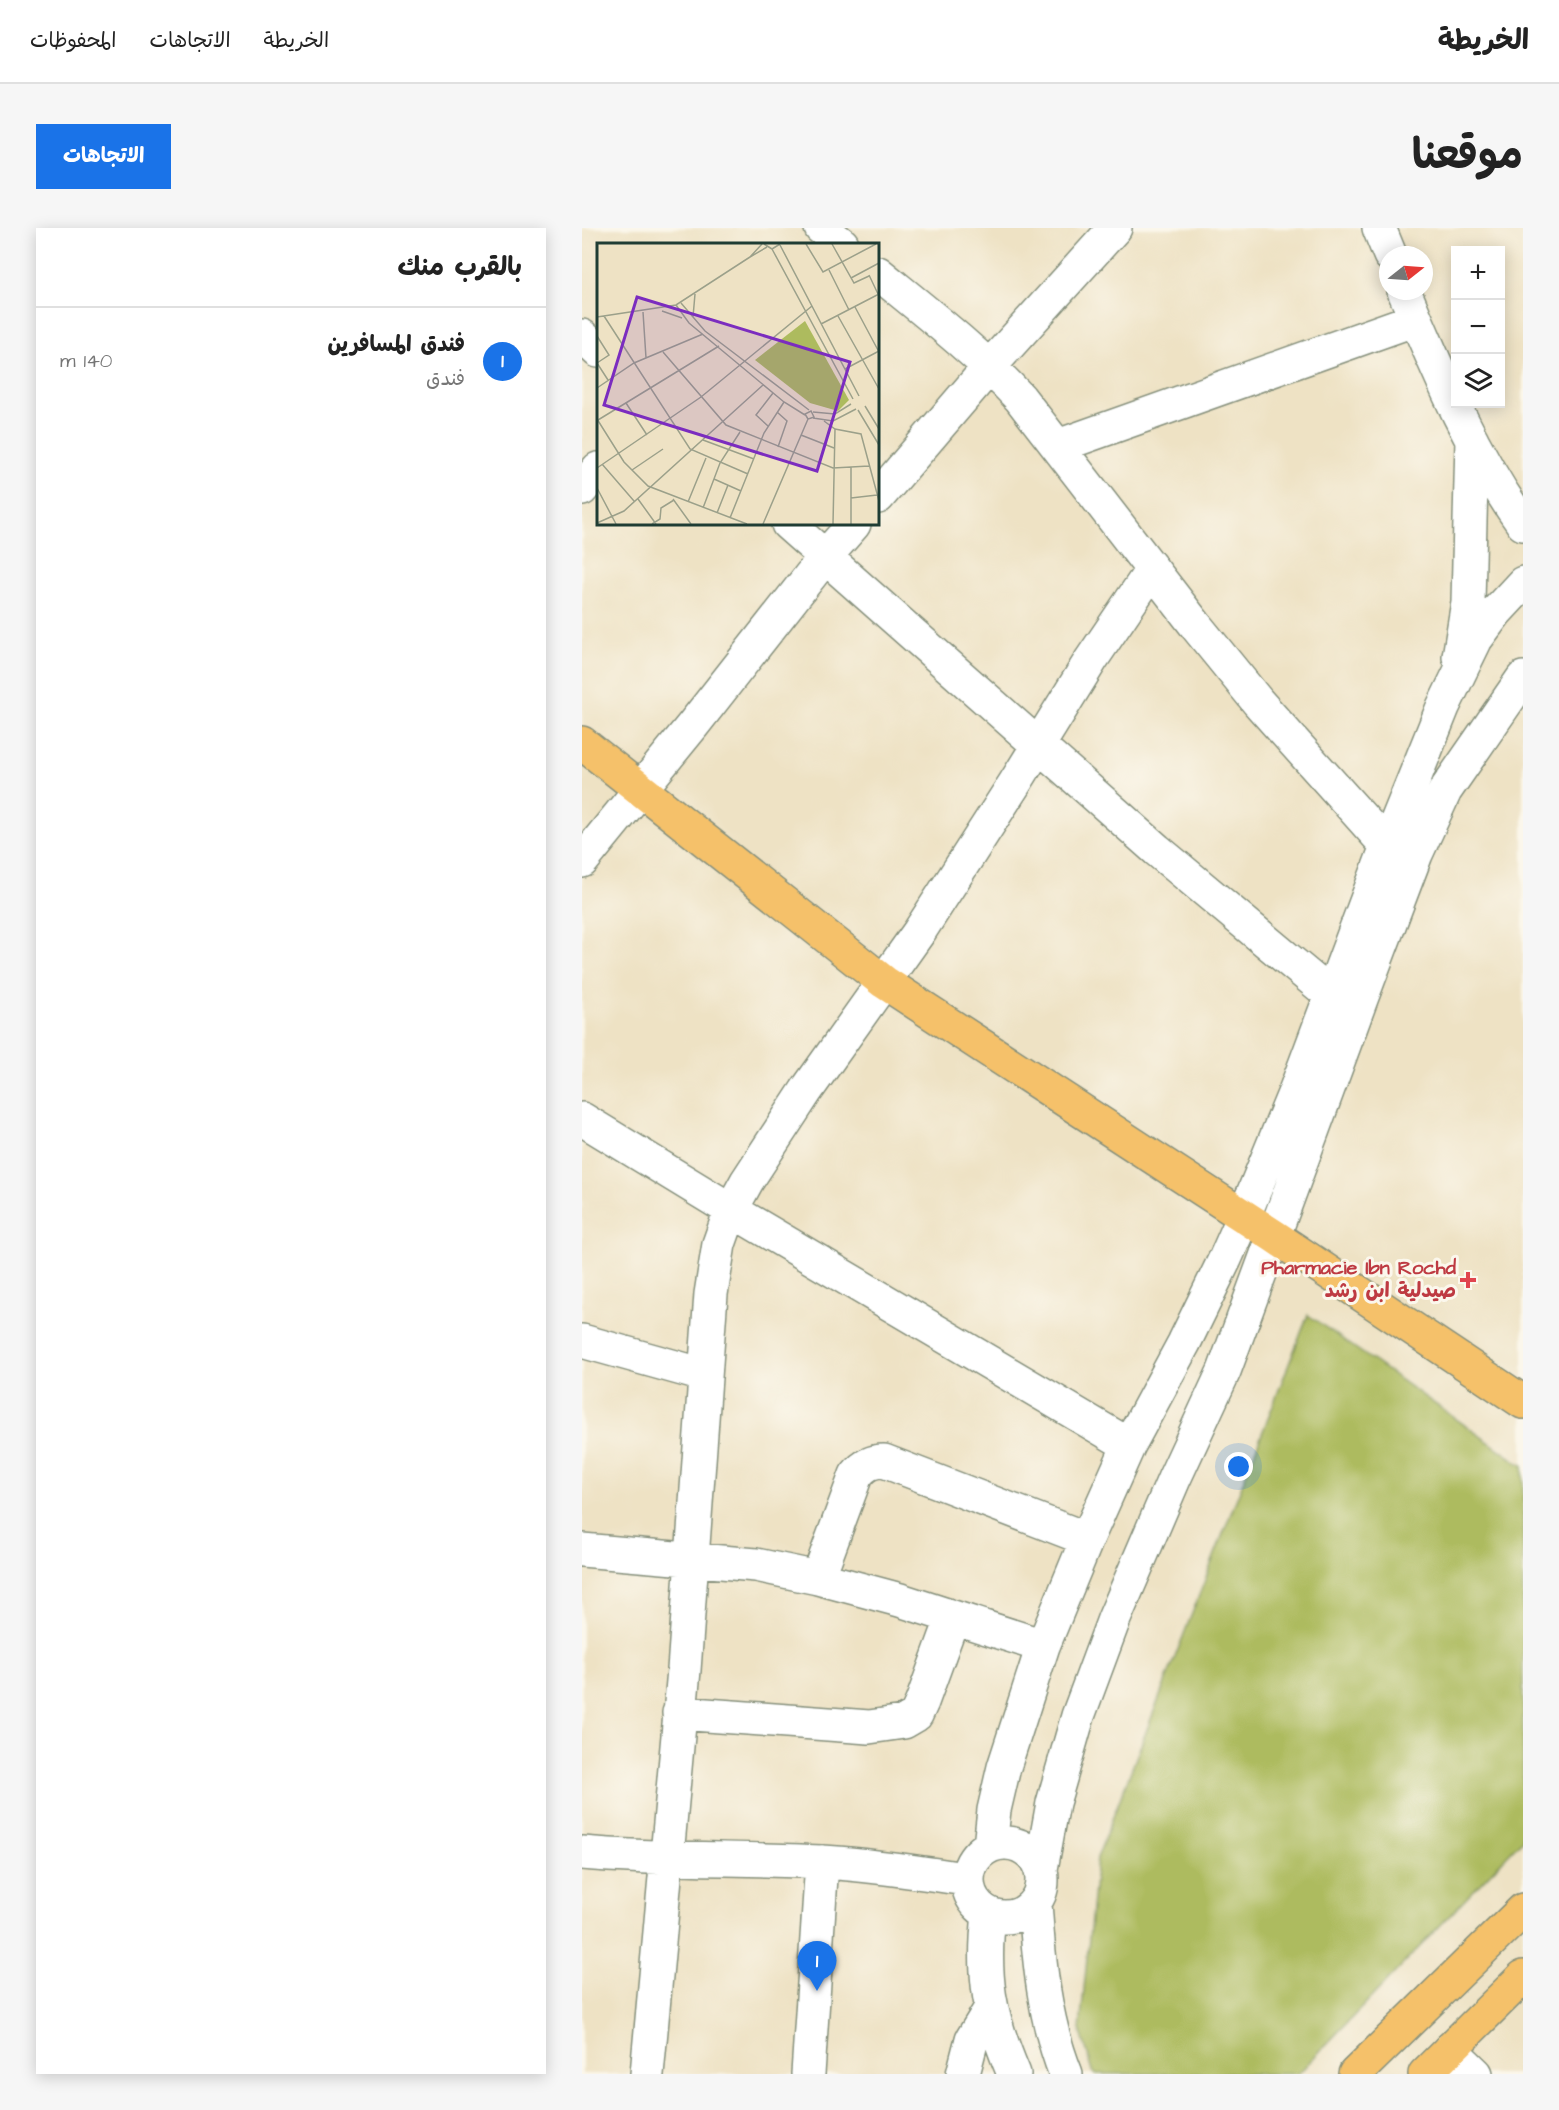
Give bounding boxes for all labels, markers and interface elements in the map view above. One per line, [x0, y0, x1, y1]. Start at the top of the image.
text: الخريطة [1438, 21, 1529, 60]
text: المحفوظات [30, 26, 116, 55]
text: الاتجاهات [149, 26, 231, 55]
text: الخريطة [264, 26, 329, 55]
button: الاتجاهات [36, 124, 171, 189]
text: موقعنا [1412, 127, 1523, 185]
inset map [597, 243, 879, 525]
north arrow [1379, 246, 1433, 300]
map controls [1451, 246, 1505, 408]
button: + [1451, 246, 1505, 300]
text: بالقرب منك [398, 249, 522, 285]
button: − [1451, 300, 1505, 354]
text: فندق المسافرين [327, 329, 465, 360]
text: 140 m [60, 347, 112, 375]
text: 1 [501, 347, 504, 375]
button: layers [1451, 354, 1505, 408]
text: فندق [426, 365, 465, 393]
place label: Pharmacie Ibn Rochd صيدلية ابن رشد [1261, 1254, 1457, 1305]
marker: Pharmacie Ibn Rochd صيدلية ابن رشد [1461, 1273, 1475, 1287]
your location [1224, 1452, 1253, 1481]
pin: 1 [798, 1942, 836, 1991]

